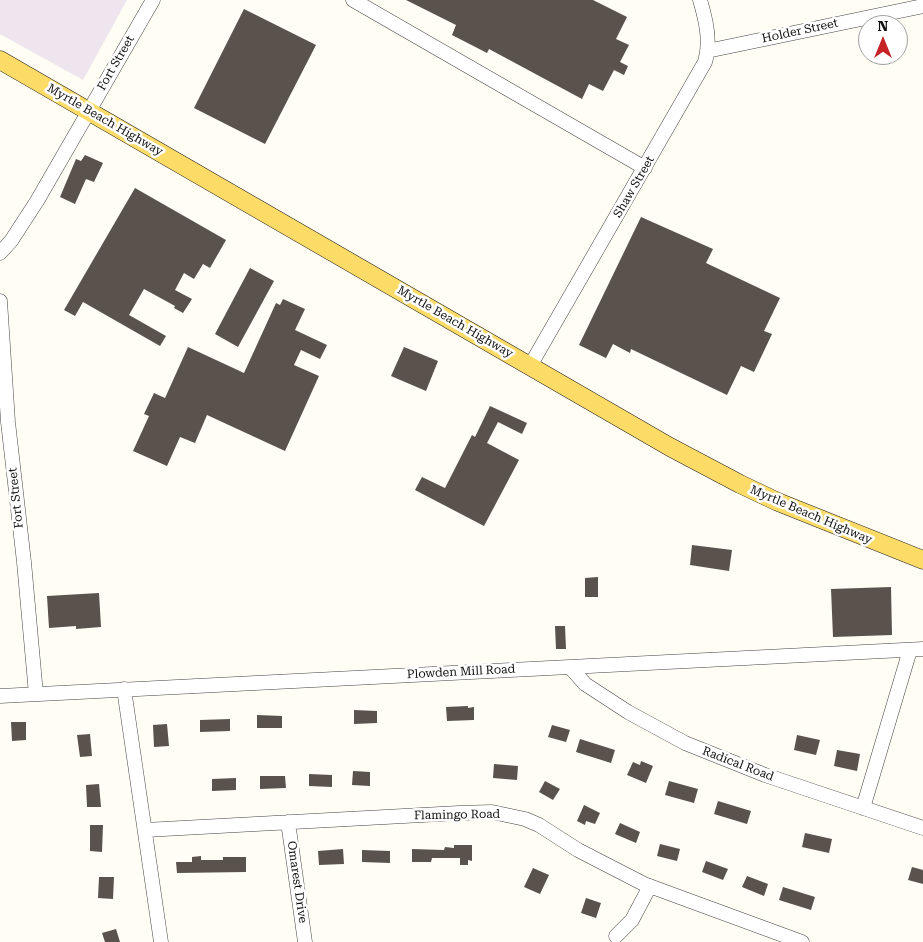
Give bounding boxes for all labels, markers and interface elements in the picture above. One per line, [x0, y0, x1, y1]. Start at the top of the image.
north arrow [858, 15, 908, 65]
street label: Holder Street [761, 16, 839, 46]
text: N [878, 18, 888, 34]
street label: Fort Street [94, 33, 138, 93]
street label: Myrtle Beach Highway [45, 81, 165, 159]
street label: Shaw Street [611, 154, 657, 220]
street label: Myrtle Beach Highway [395, 283, 515, 361]
street label: Fort Street [6, 467, 26, 529]
street label: Myrtle Beach Highway [748, 483, 874, 547]
street label: Plowden Mill Road [406, 662, 516, 682]
street label: Radical Road [700, 744, 776, 784]
street label: Flamingo Road [414, 807, 500, 823]
street label: Omarest Drive [284, 840, 310, 924]

